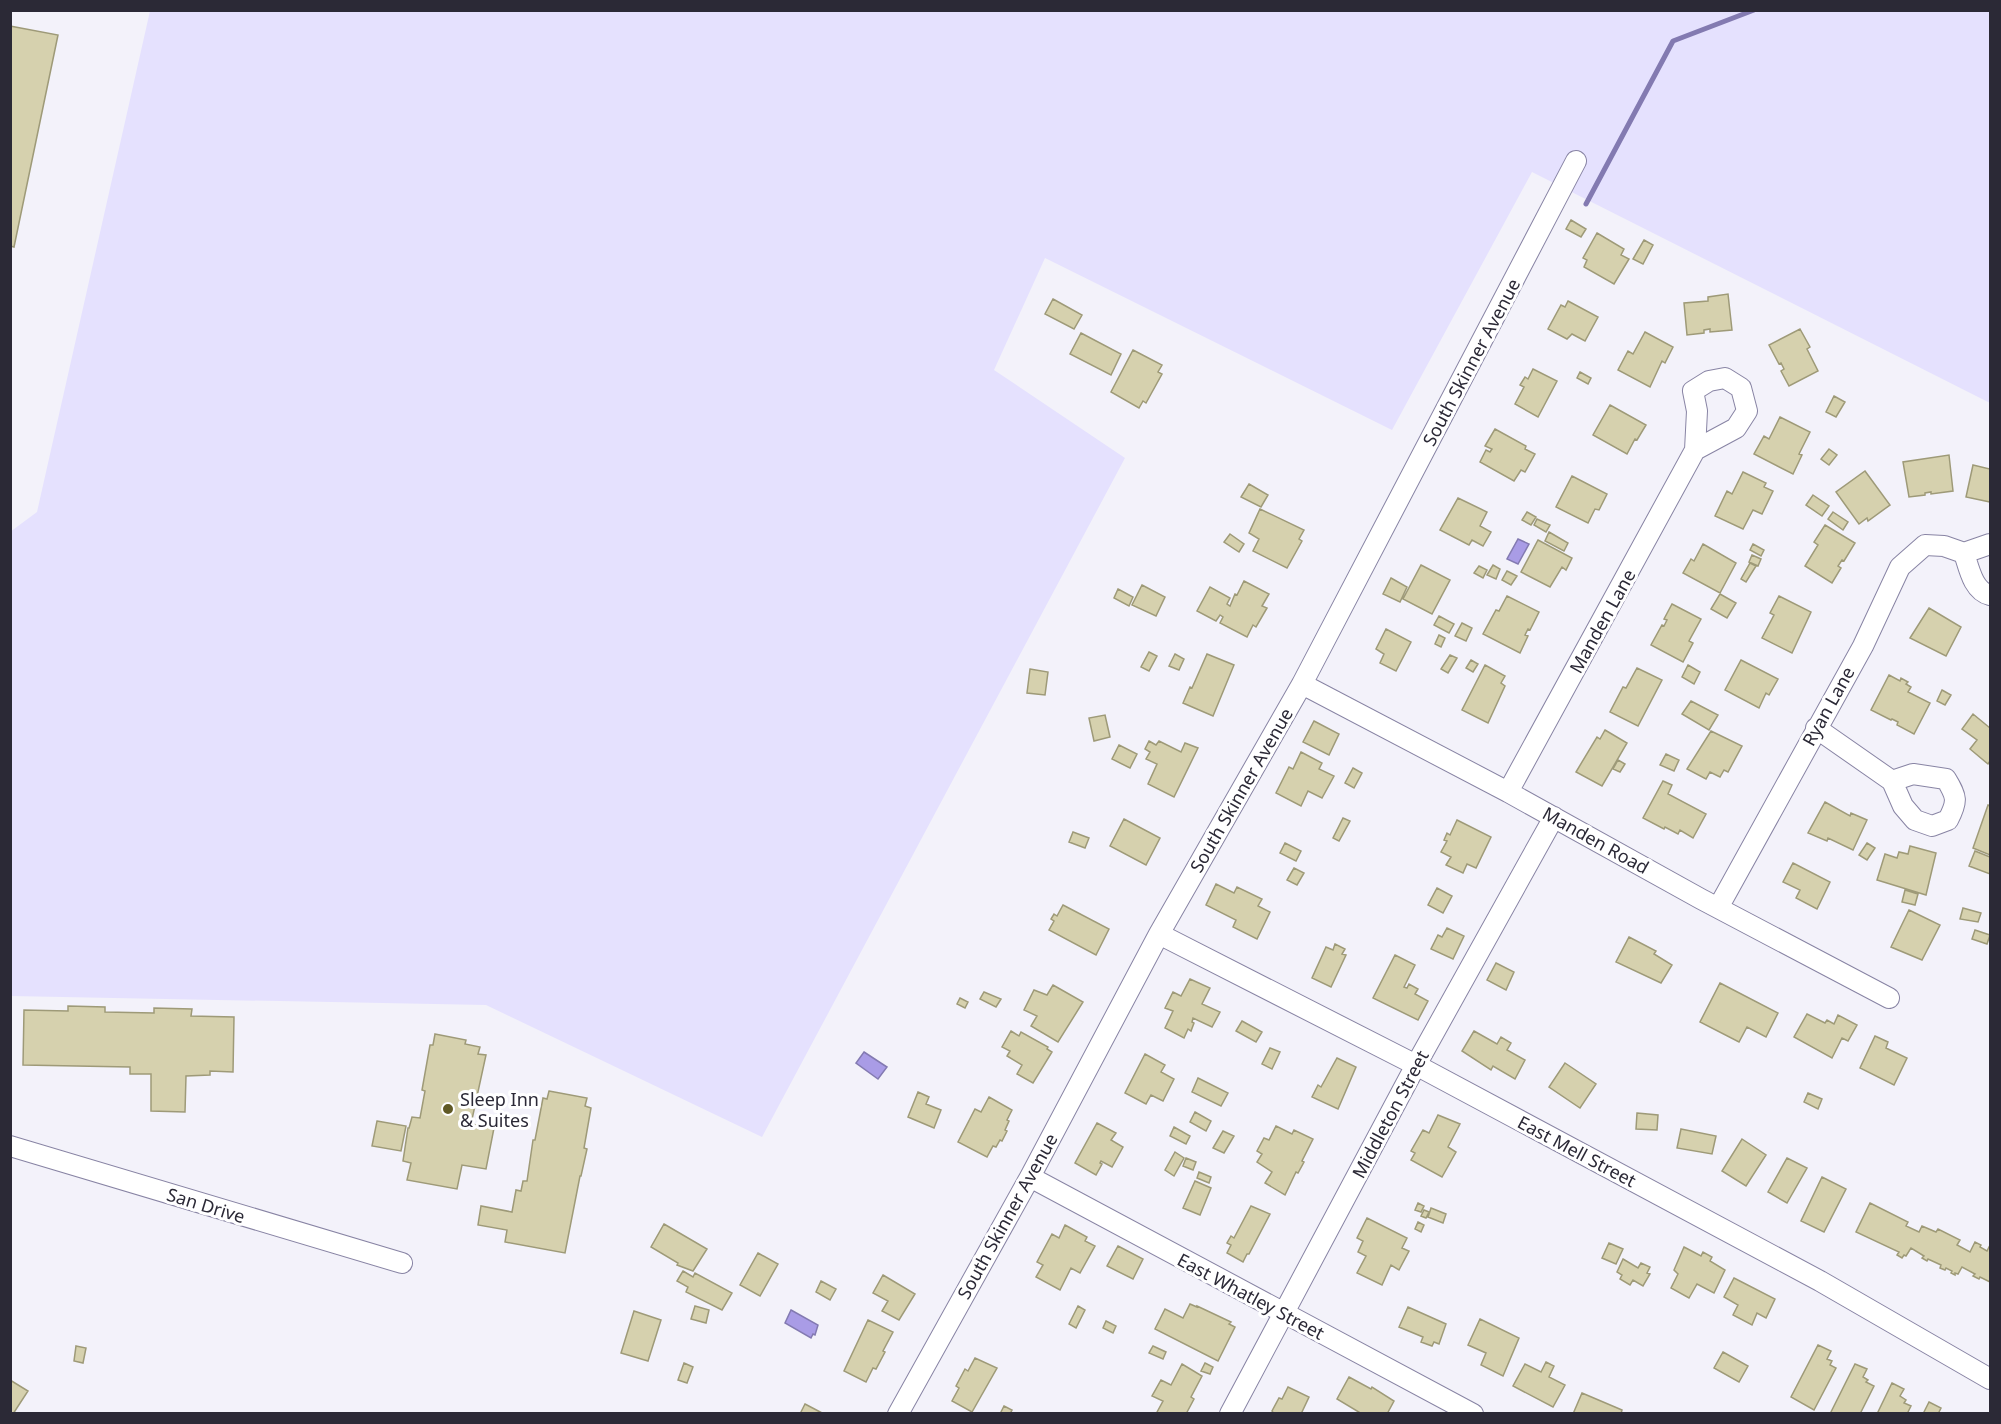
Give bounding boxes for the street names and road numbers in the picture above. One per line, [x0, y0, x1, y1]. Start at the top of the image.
street label: South Skinner Avenue [1417, 274, 1525, 450]
street label: Manden Lane [1564, 565, 1640, 677]
street label: Ryan Lane [1796, 662, 1860, 750]
street label: South Skinner Avenue [1184, 703, 1298, 877]
street label: Manden Road [1539, 801, 1653, 879]
street label: Middleton Street [1346, 1046, 1434, 1182]
street label: East Mell Street [1514, 1110, 1641, 1192]
street label: South Skinner Avenue [951, 1129, 1063, 1303]
street label: San Drive [164, 1182, 248, 1228]
street label: East Whatley Street [1173, 1247, 1329, 1345]

